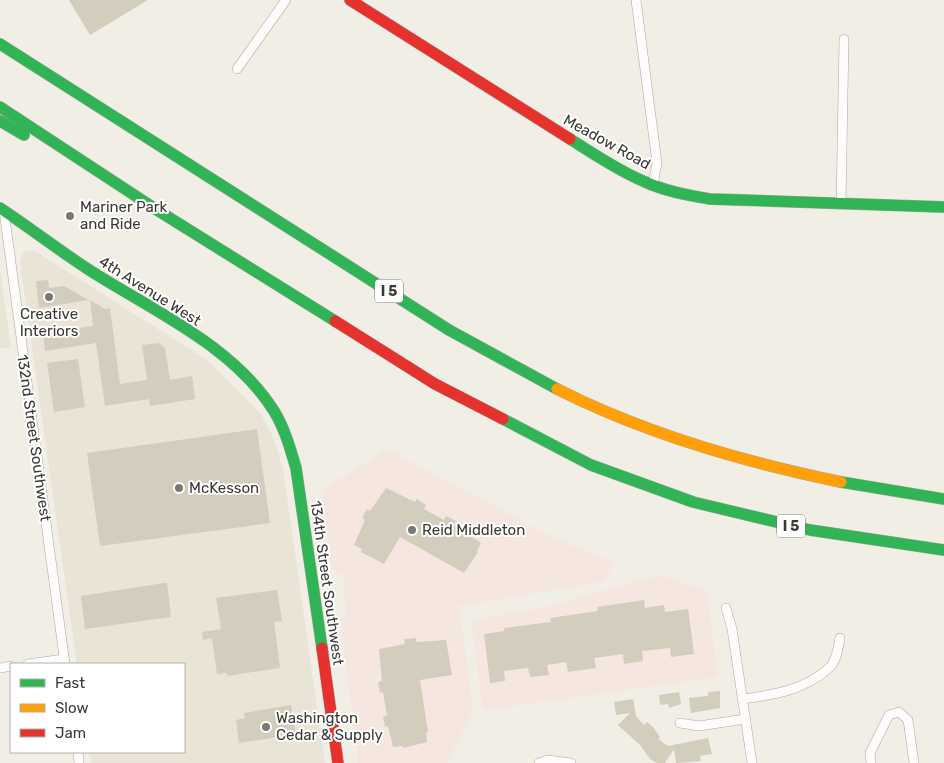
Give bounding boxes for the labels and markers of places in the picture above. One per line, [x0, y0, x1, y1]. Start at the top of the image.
place label: Mariner Park and Ride [80, 198, 168, 233]
marker: Mariner Park and Ride [64, 210, 76, 222]
marker: Creative Interiors [43, 291, 55, 303]
place label: Creative Interiors [20, 305, 79, 340]
place label: McKesson [189, 479, 259, 497]
marker: McKesson [173, 482, 185, 494]
place label: Reid Middleton [422, 521, 525, 539]
marker: Reid Middleton [406, 524, 418, 536]
place label: Washington Cedar & Supply [276, 709, 383, 744]
marker: Washington Cedar & Supply [260, 721, 272, 733]

